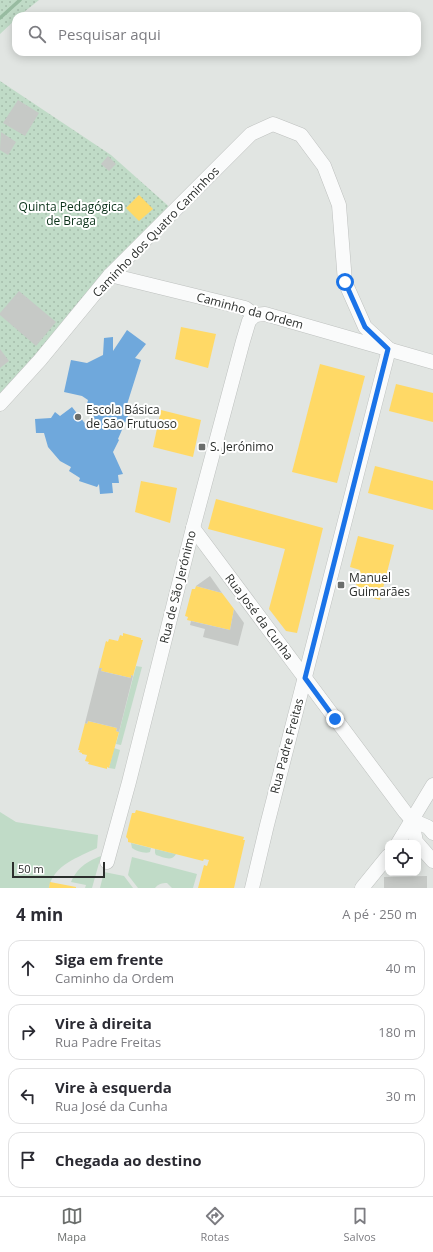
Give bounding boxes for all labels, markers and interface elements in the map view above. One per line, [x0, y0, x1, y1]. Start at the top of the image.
search box [12, 12, 421, 56]
icon: search [26, 23, 48, 45]
text: Pesquisar aqui [58, 24, 161, 44]
street label: Caminho dos Quatro Caminhos [88, 162, 223, 301]
park label: Quinta Pedagógica de Braga [19, 198, 123, 229]
route start [336, 273, 354, 291]
street label: Caminho da Ordem [195, 288, 305, 333]
place label: Escola Básica de São Frutuoso [86, 401, 177, 432]
marker: Escola Básica de São Frutuoso [73, 412, 83, 422]
place label: S. Jerónimo [210, 438, 274, 455]
marker: S. Jerónimo [197, 442, 207, 452]
street label: Rua de São Jerónimo [155, 528, 200, 645]
place label: Manuel Guimarães [349, 569, 410, 600]
street label: Rua José da Cunha [221, 570, 297, 663]
marker: Manuel Guimarães [336, 580, 346, 590]
street label: Rua Padre Freitas [266, 696, 307, 795]
route end [326, 710, 344, 728]
map controls [385, 840, 421, 876]
button: locate [385, 840, 421, 876]
scale bar [12, 860, 105, 879]
text: 50 m [18, 861, 44, 876]
text: 4 min [16, 903, 63, 926]
text: A pé · 250 m [342, 905, 417, 923]
text: Siga em frente [55, 949, 163, 969]
icon: ahead [17, 957, 39, 979]
text: 40 m [386, 959, 416, 977]
text: Caminho da Ordem [55, 969, 174, 987]
text: Vire à direita [55, 1013, 152, 1033]
icon: right [17, 1021, 39, 1043]
text: 180 m [378, 1023, 416, 1041]
text: Rua Padre Freitas [55, 1033, 161, 1051]
text: Vire à esquerda [55, 1077, 172, 1097]
icon: left [17, 1085, 39, 1107]
text: 30 m [386, 1087, 416, 1105]
text: Rua José da Cunha [55, 1097, 168, 1115]
icon: arrive [17, 1149, 39, 1171]
text: Chegada ao destino [55, 1150, 202, 1170]
tab: Mapa [57, 1205, 86, 1244]
tab: Rotas [200, 1205, 229, 1244]
tab: Salvos [344, 1205, 376, 1244]

